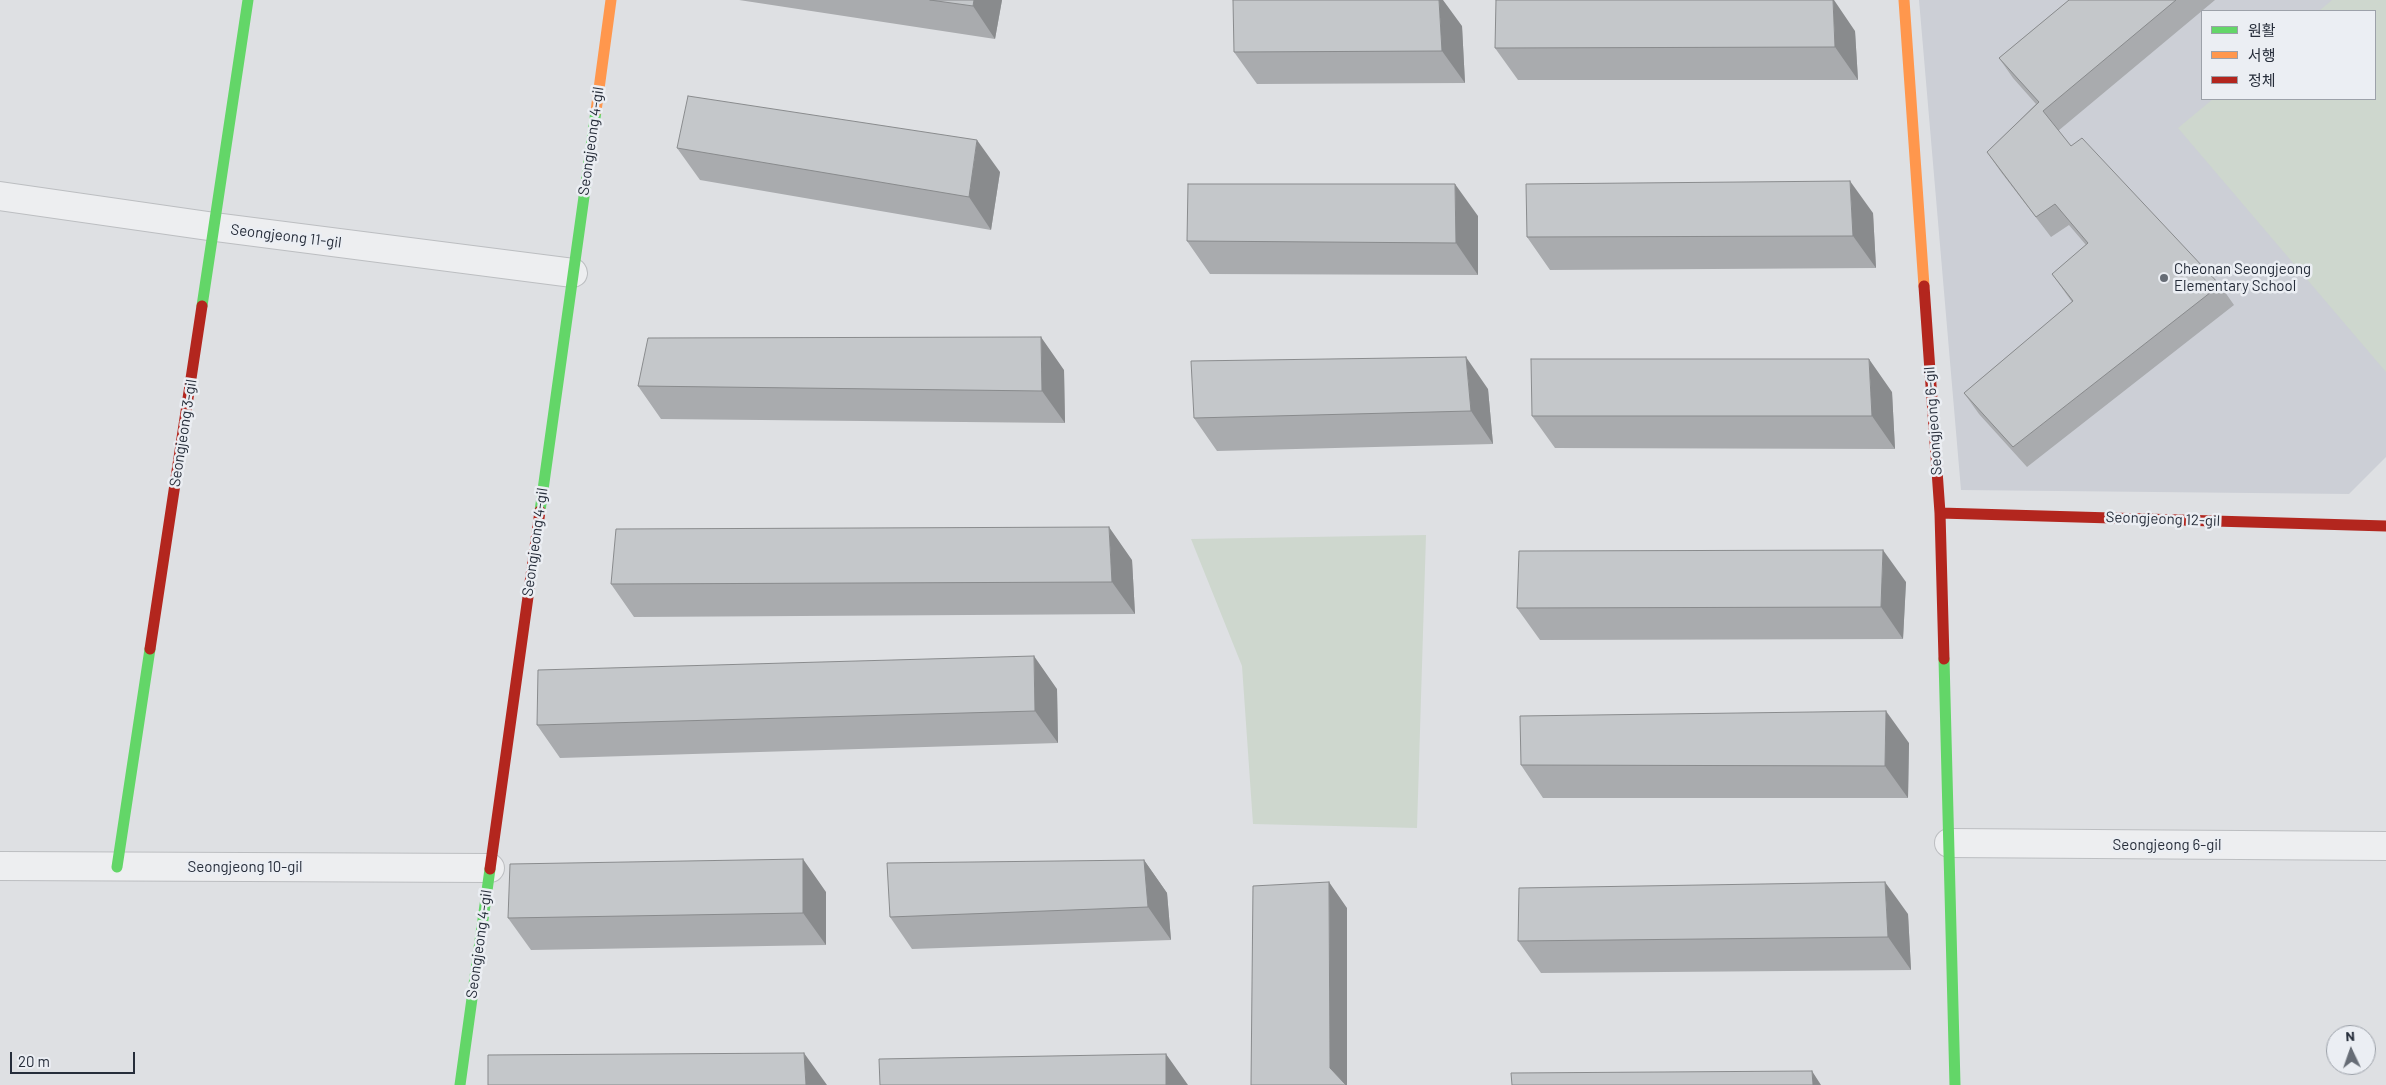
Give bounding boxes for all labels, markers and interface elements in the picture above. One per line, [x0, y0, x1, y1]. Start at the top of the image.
legend [2201, 10, 2376, 100]
text: 원활 [2248, 21, 2276, 39]
text: 서행 [2248, 46, 2276, 64]
text: 정체 [2248, 71, 2276, 89]
street label: Seongjeong 4-gil [574, 86, 608, 196]
street label: Seongjeong 11-gil [229, 220, 343, 252]
place label: Cheonan Seongjeong Elementary School [2174, 260, 2311, 295]
marker: Cheonan Seongjeong Elementary School [2158, 272, 2170, 284]
street label: Seongjeong 6-gil [1920, 366, 1946, 476]
street label: Seongjeong 3-gil [166, 378, 200, 488]
street label: Seongjeong 4-gil [518, 487, 552, 597]
street label: Seongjeong 12-gil [2105, 508, 2221, 530]
street label: Seongjeong 6-gil [2113, 836, 2221, 854]
street label: Seongjeong 10-gil [188, 858, 302, 876]
street label: Seongjeong 4-gil [462, 889, 496, 999]
north arrow [2326, 1025, 2376, 1075]
text: N [2345, 1027, 2355, 1044]
scale bar [12, 1042, 138, 1074]
text: 20 m [18, 1052, 50, 1070]

